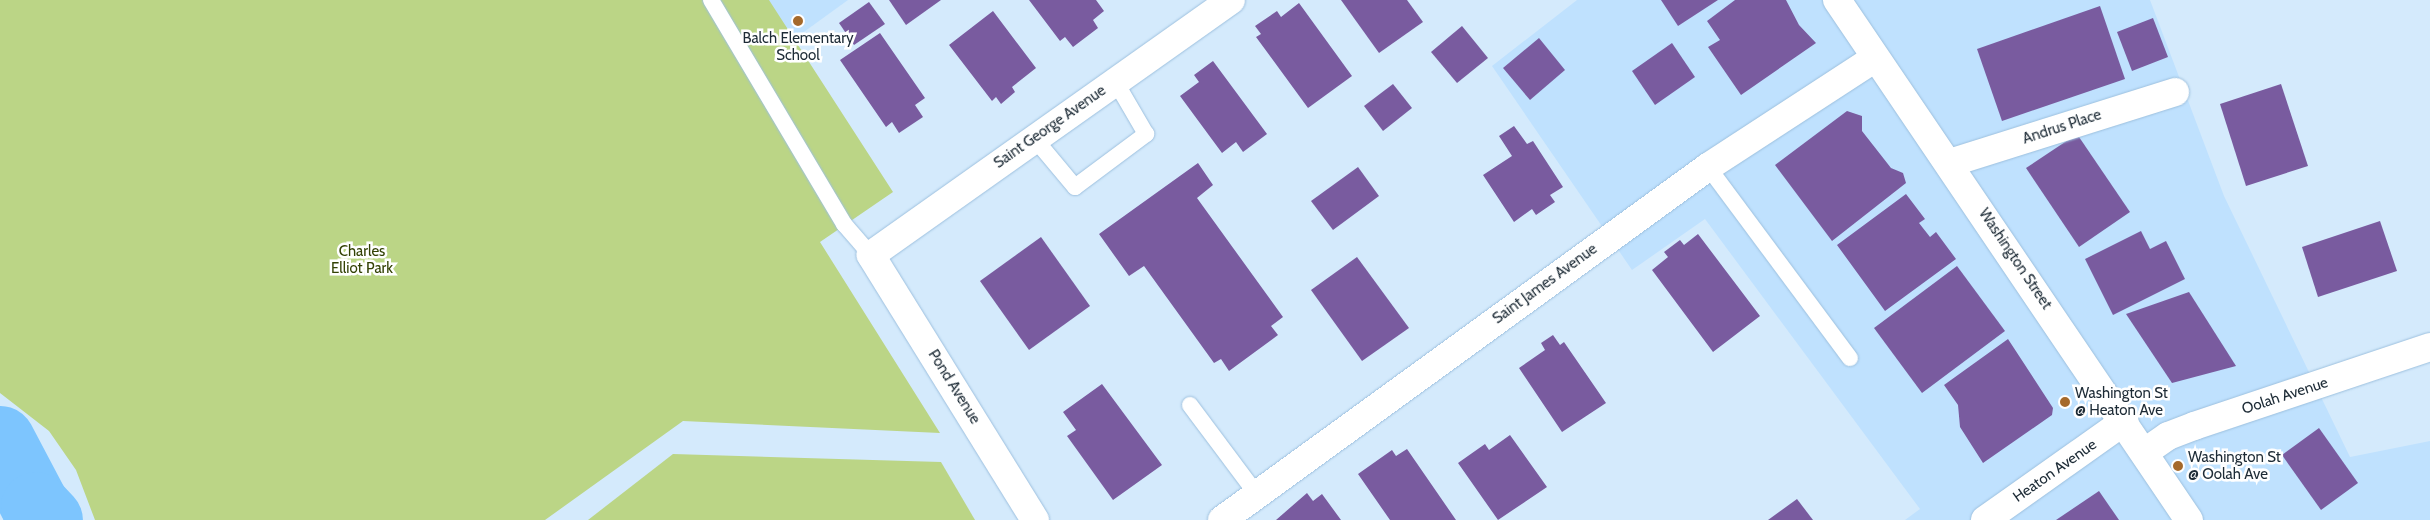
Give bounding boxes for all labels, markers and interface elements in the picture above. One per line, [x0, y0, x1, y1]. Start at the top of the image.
marker: Balch Elementary School [792, 15, 804, 27]
place label: Balch Elementary School [742, 29, 854, 64]
street label: Saint George Avenue [991, 82, 1109, 172]
street label: Andrus Place [2020, 106, 2104, 148]
street label: Washington Street [1975, 205, 2055, 313]
street label: Saint James Avenue [1489, 240, 1601, 328]
park label: Charles Elliot Park [331, 242, 393, 277]
street label: Pond Avenue [924, 346, 984, 428]
street label: Oolah Avenue [2240, 374, 2330, 418]
place label: Washington St @ Heaton Ave [2075, 384, 2168, 419]
marker: Washington St @ Heaton Ave [2059, 396, 2071, 408]
street label: Heaton Avenue [2010, 436, 2100, 506]
place label: Washington St @ Oolah Ave [2188, 448, 2281, 483]
marker: Washington St @ Oolah Ave [2172, 460, 2184, 472]

